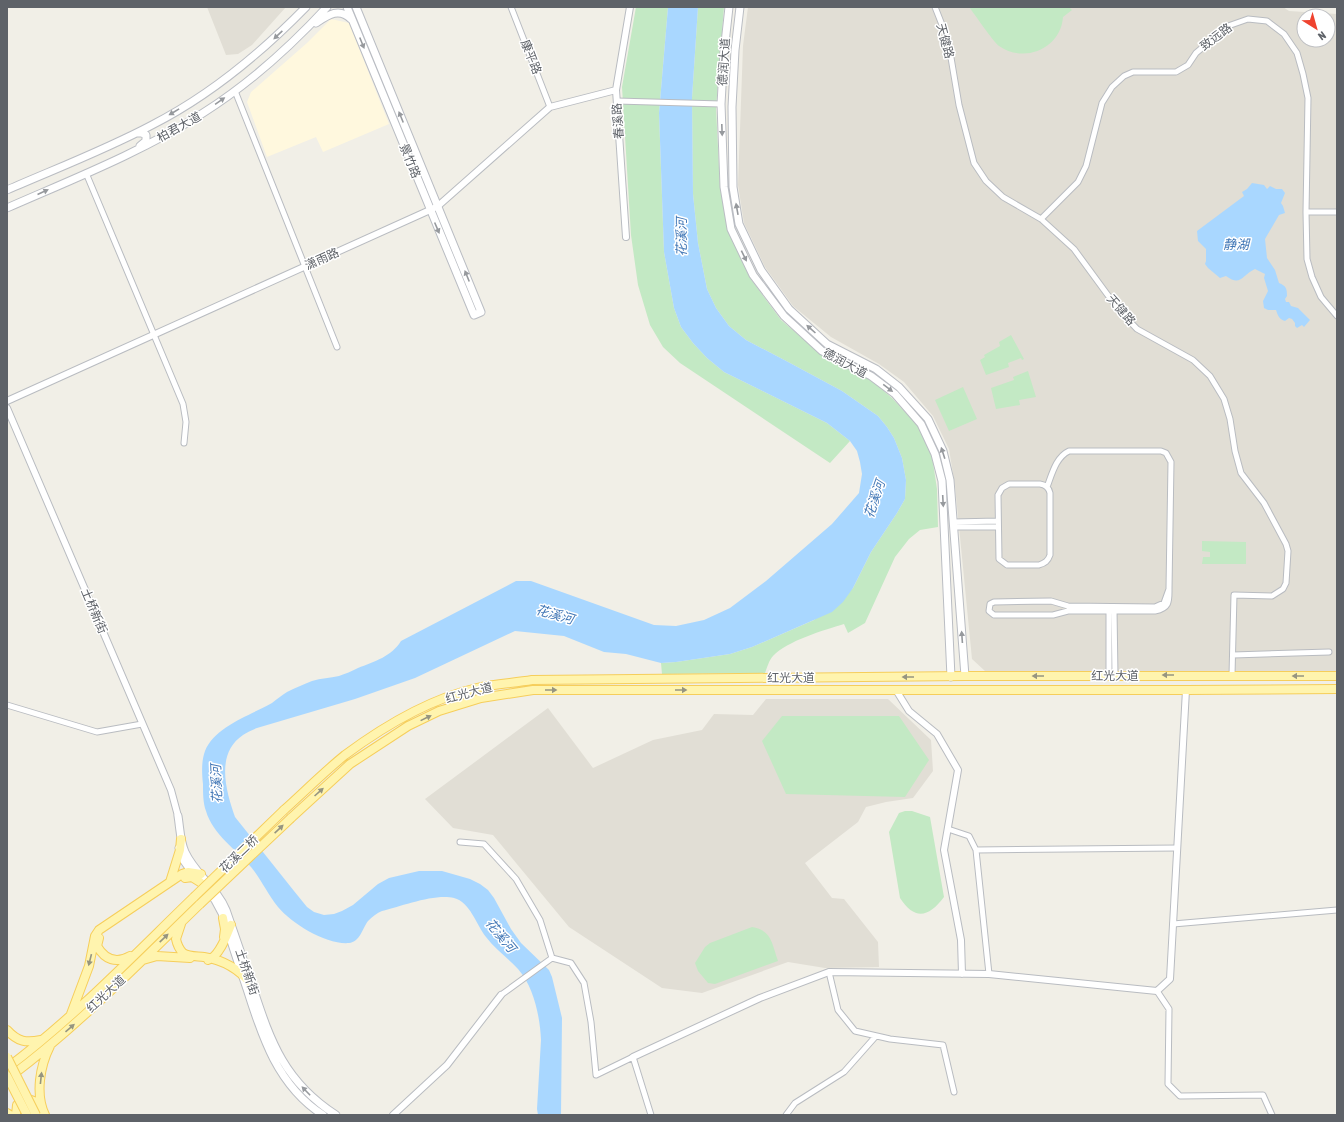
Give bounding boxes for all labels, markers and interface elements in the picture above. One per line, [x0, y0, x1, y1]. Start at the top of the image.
north arrow [1296, 8, 1336, 48]
street label: 致远路 [1197, 21, 1235, 53]
street label: 天健路 [934, 22, 956, 60]
text: N [1316, 29, 1328, 43]
one-way arrow [273, 30, 283, 39]
one-way arrow [359, 38, 365, 50]
street label: 康平路 [518, 38, 544, 76]
street label: 德润大道 [715, 38, 733, 86]
one-way arrow [215, 98, 226, 105]
street label: 春溪路 [610, 103, 626, 139]
one-way arrow [169, 108, 179, 116]
street label: 柏君大道 [155, 109, 203, 145]
one-way arrow [398, 111, 404, 123]
one-way arrow [719, 124, 725, 137]
street label: 景竹路 [397, 142, 423, 180]
one-way arrow [37, 189, 48, 195]
one-way arrow [733, 203, 739, 215]
water label: 花溪河 [674, 215, 689, 257]
one-way arrow [435, 223, 441, 235]
water label: 静湖 [1223, 237, 1251, 252]
street label: 潇雨路 [303, 245, 341, 273]
one-way arrow [741, 250, 747, 262]
one-way arrow [463, 270, 469, 282]
street label: 天健路 [1104, 292, 1138, 328]
one-way arrow [806, 324, 816, 334]
street label: 德润大道 [821, 346, 869, 380]
one-way arrow [882, 384, 893, 392]
one-way arrow [940, 446, 946, 458]
water label: 花溪河 [861, 475, 889, 520]
one-way arrow [940, 495, 946, 508]
street label: 土桥新街 [78, 586, 110, 636]
water label: 花溪河 [534, 602, 579, 628]
one-way arrow [959, 631, 966, 643]
street label: 红光大道 [1091, 669, 1139, 683]
street label: 红光大道 [767, 671, 815, 685]
one-way arrow [1161, 672, 1174, 678]
one-way arrow [1031, 673, 1044, 679]
one-way arrow [1291, 673, 1304, 679]
one-way arrow [901, 674, 914, 680]
street label: 红光大道 [444, 680, 494, 706]
one-way arrow [545, 687, 558, 693]
one-way arrow [675, 687, 688, 693]
one-way arrow [420, 715, 431, 721]
water label: 花溪河 [208, 761, 225, 804]
one-way arrow [315, 788, 324, 797]
one-way arrow [274, 824, 284, 834]
street label: 花溪二桥 [217, 832, 261, 876]
water label: 花溪河 [482, 916, 521, 957]
one-way arrow [159, 934, 169, 943]
street label: 土桥新街 [233, 947, 261, 997]
one-way arrow [87, 954, 93, 966]
street label: 红光大道 [84, 973, 128, 1015]
one-way arrow [64, 1023, 75, 1032]
one-way arrow [37, 1072, 44, 1084]
one-way arrow [301, 1086, 311, 1096]

